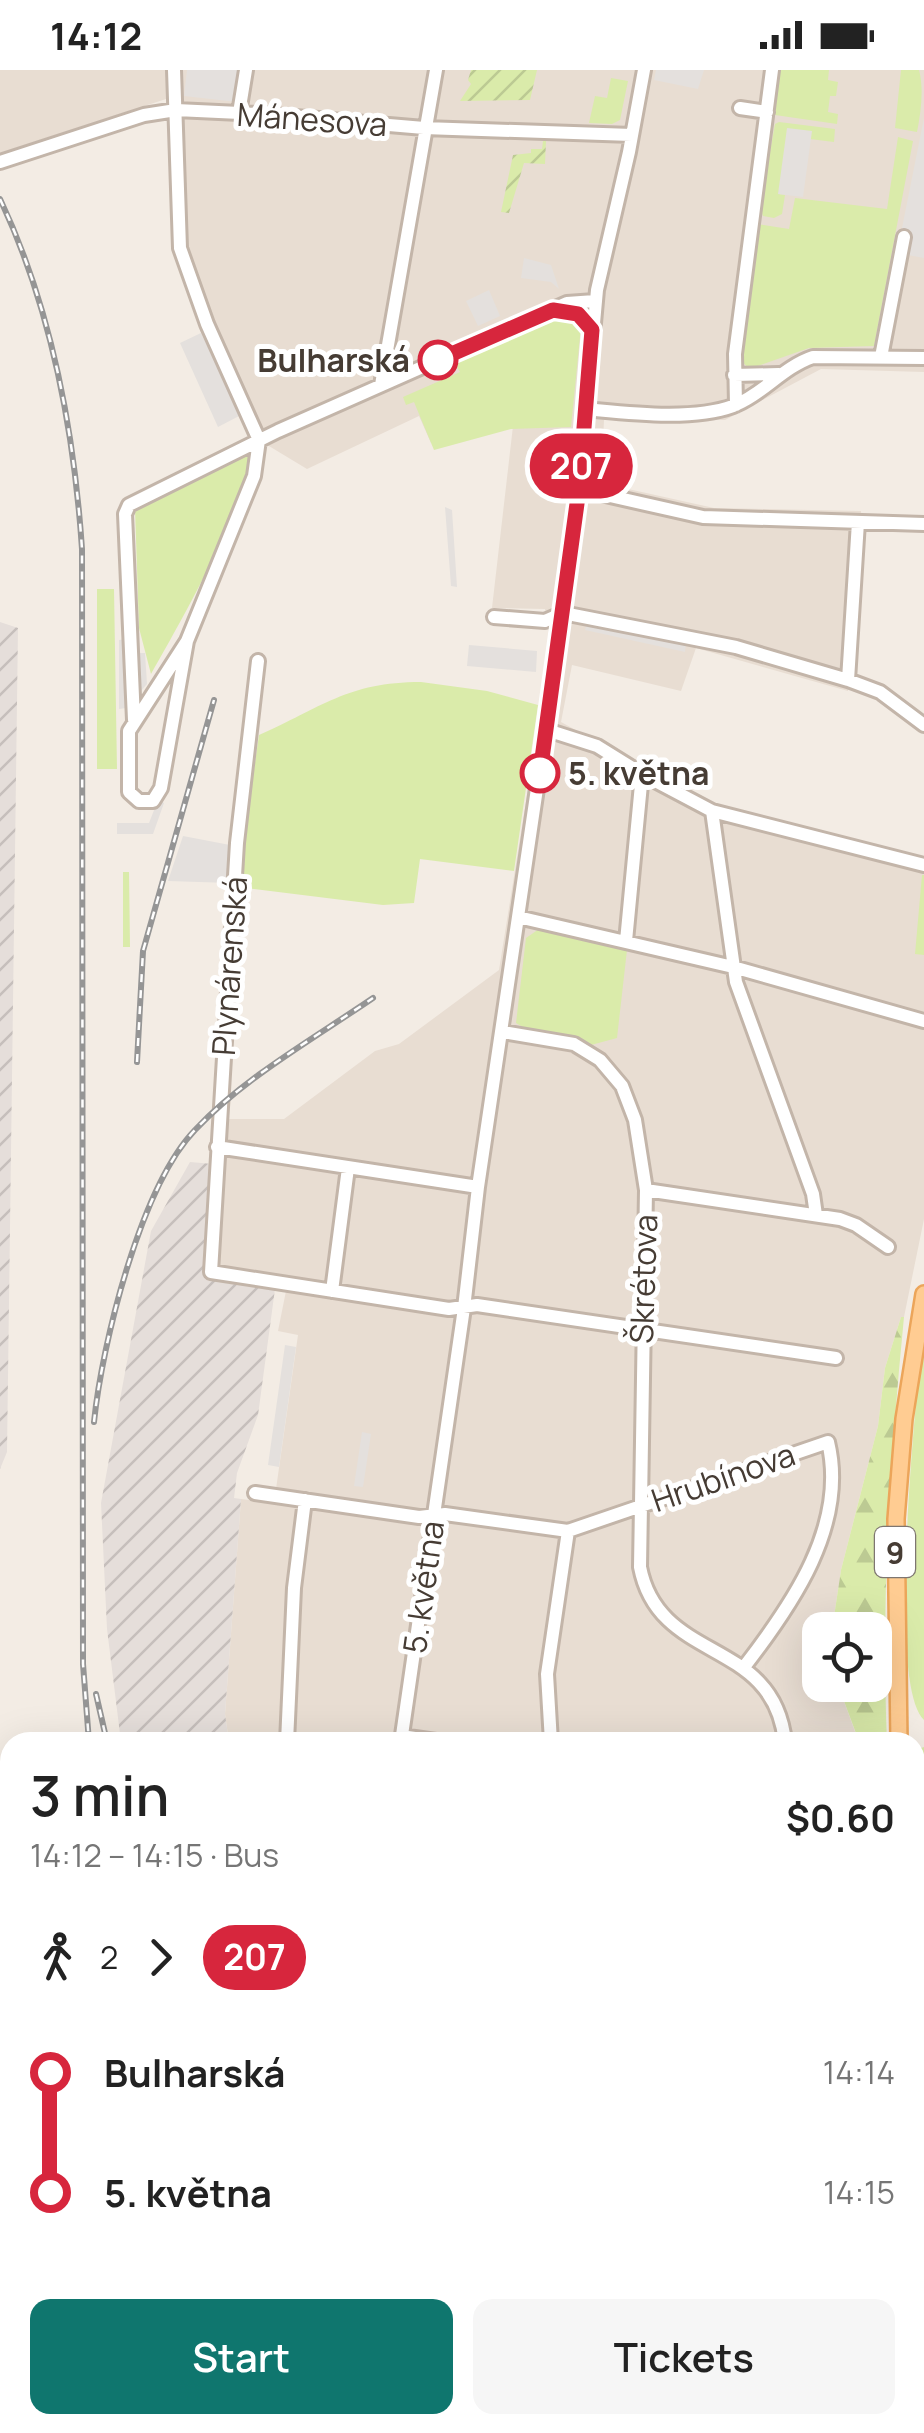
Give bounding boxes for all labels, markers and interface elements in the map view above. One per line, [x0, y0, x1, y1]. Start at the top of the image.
text: 14:12 [50, 9, 142, 61]
street label: Mánesova [235, 92, 389, 146]
place label: Bulharská [257, 338, 410, 382]
marker: Bulharská [419, 341, 457, 379]
line badge: 207 [524, 434, 638, 498]
text: 207 [550, 442, 612, 490]
place label: 5. května [568, 751, 709, 795]
marker: 5. května [521, 754, 559, 792]
street label: Plynárenská [201, 875, 257, 1057]
street label: Škrétova [619, 1214, 667, 1344]
street label: Hrubínova [645, 1432, 801, 1522]
street label: 5. května [392, 1518, 454, 1656]
road number: 9 [875, 1527, 915, 1577]
map controls [802, 1612, 892, 1702]
button: locate [802, 1612, 892, 1702]
text: 3 min [30, 1757, 169, 1833]
text: $0.60 [786, 1791, 895, 1843]
text: 14:12 – 14:15 · Bus [30, 1833, 279, 1877]
icon: walk [30, 1930, 85, 1985]
icon: forward [133, 1930, 188, 1985]
text: 207 [223, 1933, 286, 1981]
text: 2 [100, 1935, 118, 1979]
text: Bulharská [104, 2046, 285, 2098]
text: 14:14 [823, 2050, 895, 2094]
text: 5. května [104, 2166, 272, 2218]
text: 14:15 [823, 2170, 895, 2214]
button: Start [30, 2299, 453, 2414]
button: Tickets [473, 2299, 895, 2414]

